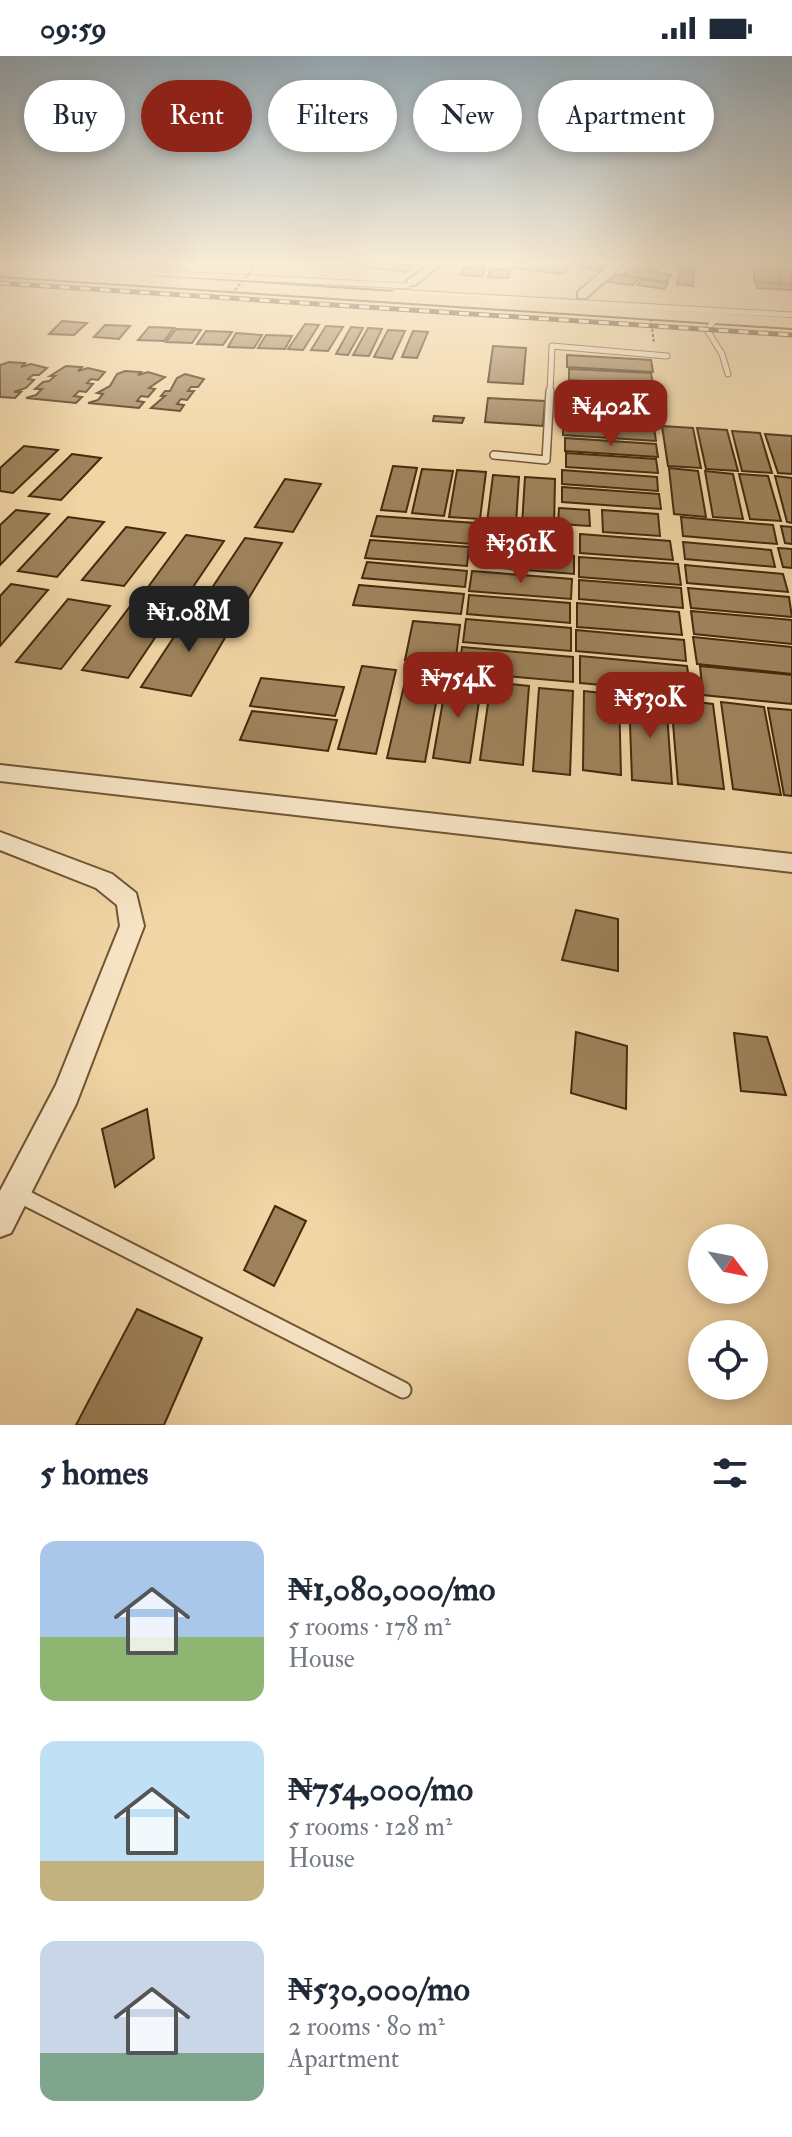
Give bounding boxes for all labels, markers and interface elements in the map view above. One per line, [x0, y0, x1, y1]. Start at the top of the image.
text: 09:59 [40, 10, 107, 47]
chip: Buy [24, 80, 125, 152]
chip: Rent [141, 80, 252, 152]
chip: Filters [268, 80, 397, 152]
chip: New [413, 80, 522, 152]
chip: Apartment [538, 80, 714, 152]
pin: ₦402K [555, 380, 667, 448]
text: ₦402K [572, 390, 650, 422]
pin: ₦361K [465, 517, 577, 585]
text: ₦361K [486, 527, 556, 559]
pin: ₦1.08M [124, 586, 254, 654]
text: ₦1.08M [147, 596, 231, 628]
pin: ₦754K [402, 652, 514, 720]
text: ₦754K [421, 662, 495, 694]
pin: ₦530K [594, 672, 706, 740]
text: ₦530K [614, 682, 686, 714]
north arrow [688, 1224, 768, 1304]
map controls [688, 1224, 768, 1400]
button: locate [688, 1320, 768, 1400]
icon: filters [708, 1451, 752, 1495]
text: 5 homes [40, 1452, 148, 1495]
text: ₦1,080,000/mo [288, 1568, 495, 1611]
icon: home [104, 1573, 200, 1669]
text: 5 rooms · 178 m² [288, 1611, 451, 1643]
text: House [288, 1643, 355, 1675]
text: ₦754,000/mo [288, 1768, 473, 1811]
icon: home [104, 1773, 200, 1869]
text: 5 rooms · 128 m² [288, 1811, 452, 1843]
text: House [288, 1843, 355, 1875]
text: ₦530,000/mo [288, 1968, 470, 2011]
icon: home [104, 1973, 200, 2069]
text: 2 rooms · 80 m² [288, 2011, 445, 2043]
text: Apartment [288, 2043, 399, 2075]

